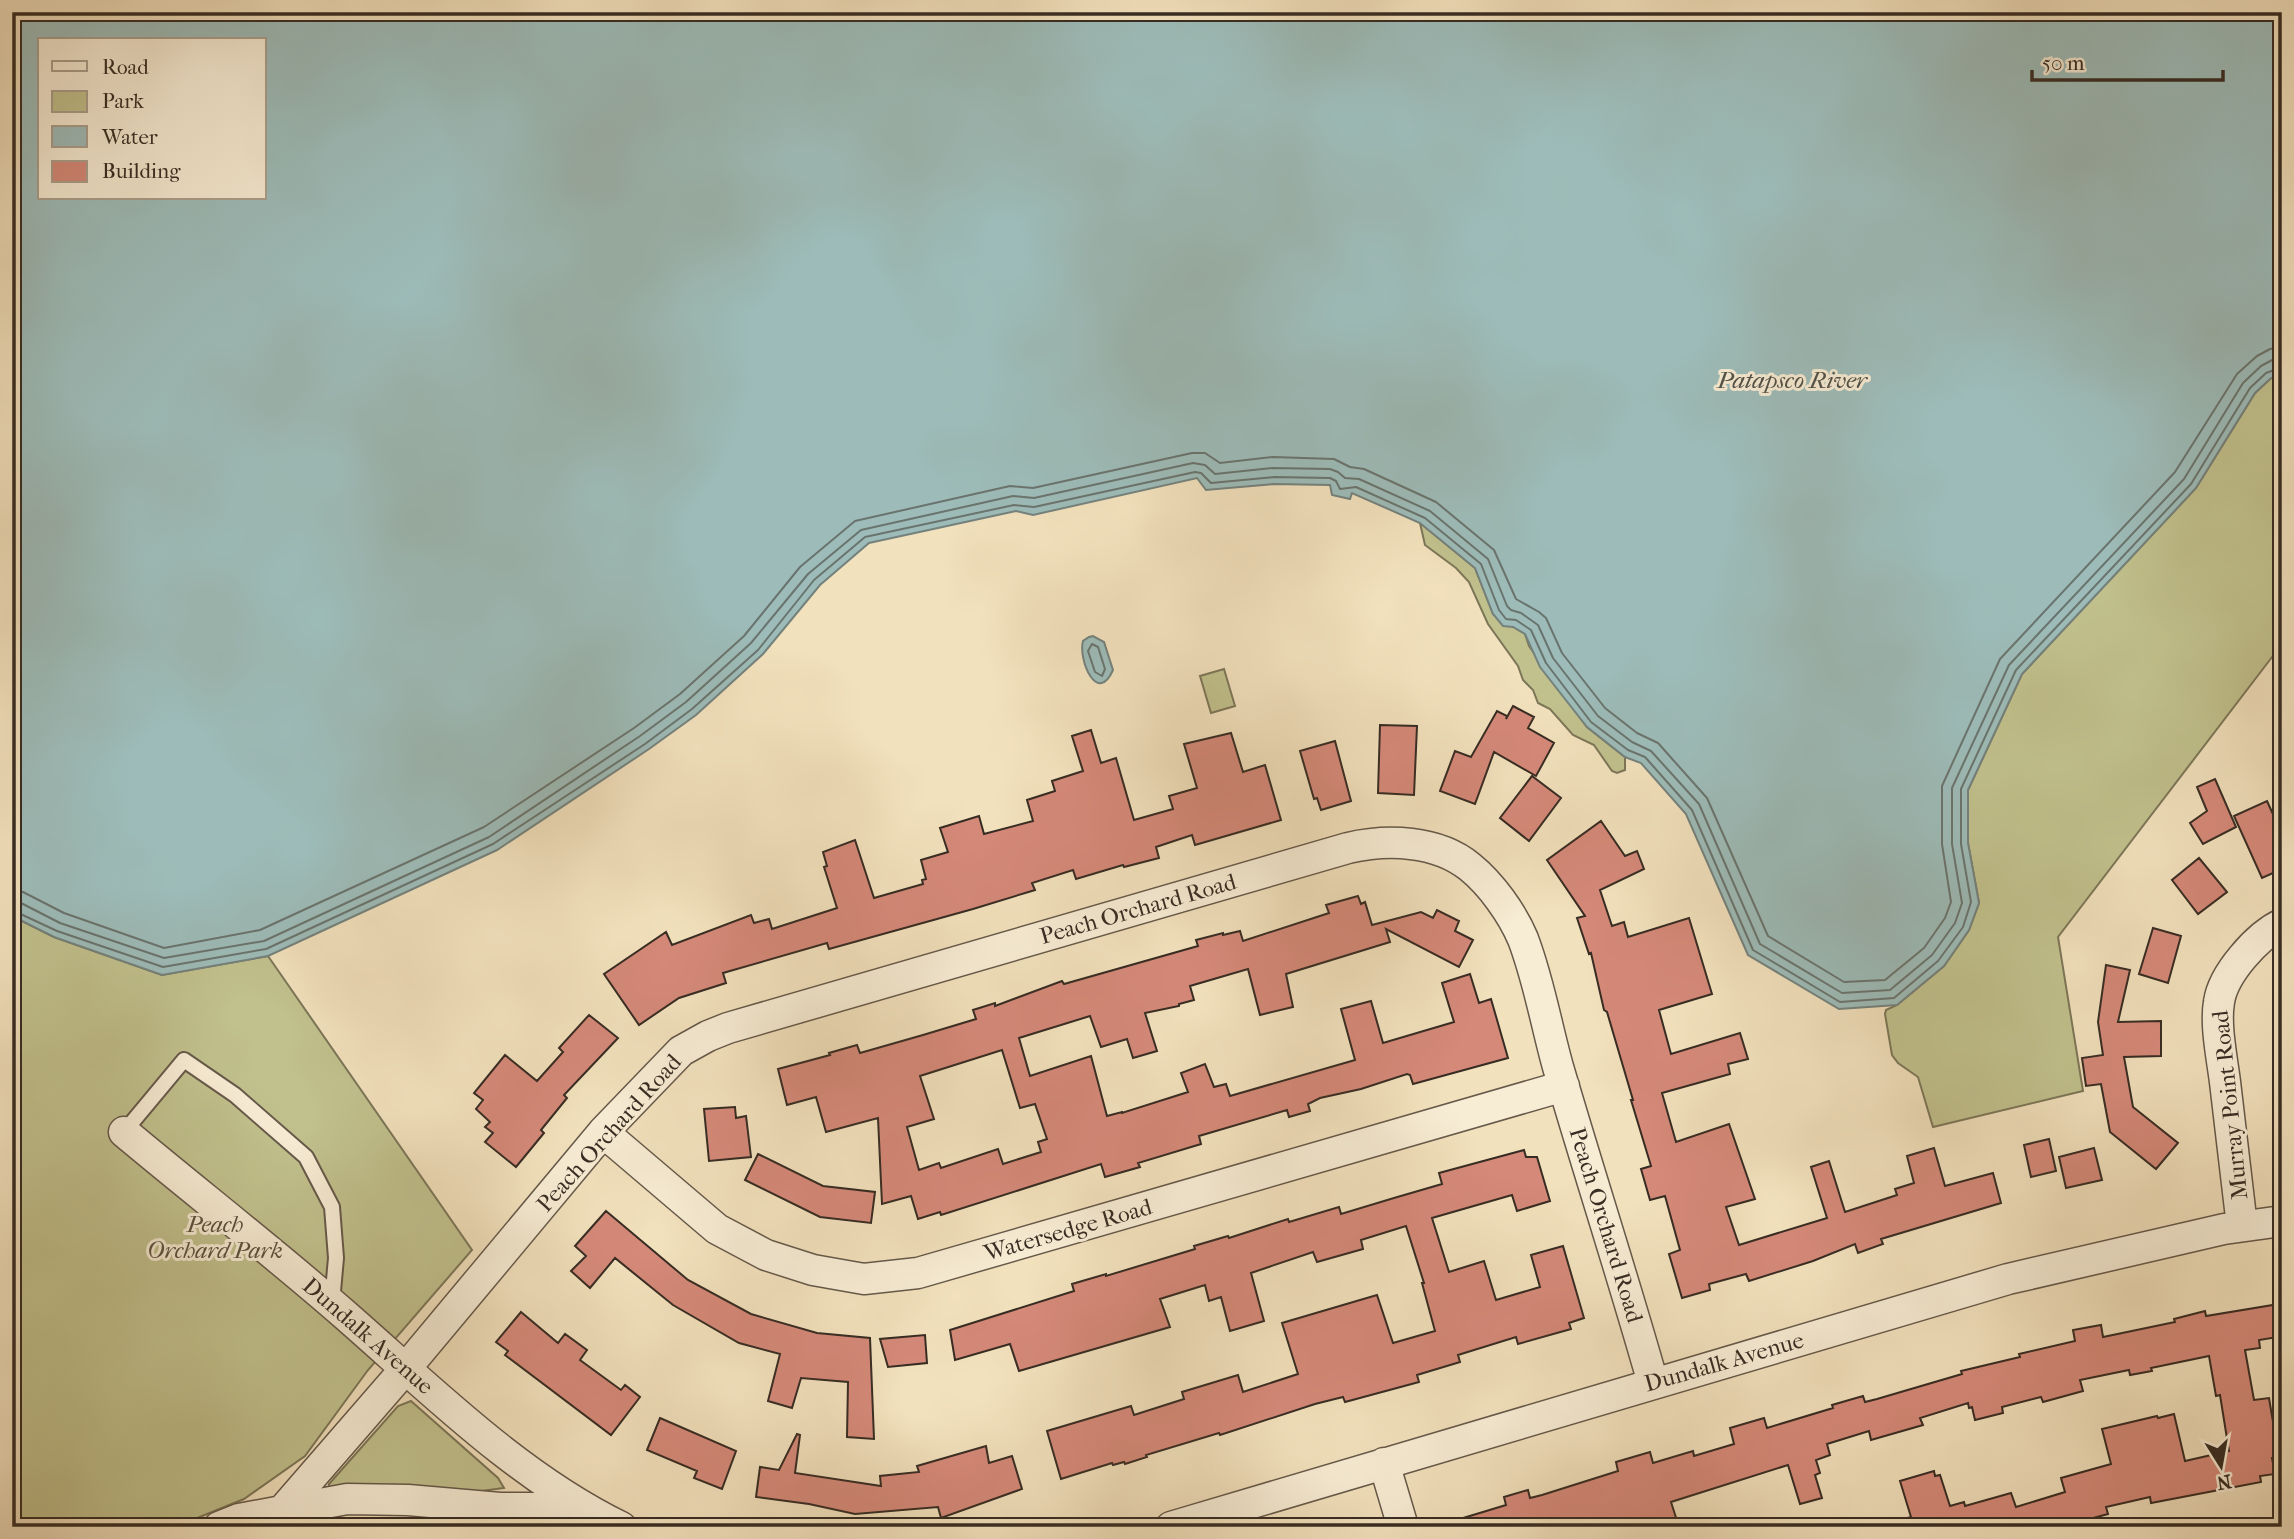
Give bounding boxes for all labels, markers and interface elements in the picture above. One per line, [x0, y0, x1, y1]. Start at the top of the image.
legend [38, 38, 266, 200]
scale bar [2032, 38, 2222, 82]
text: 50 m [2042, 51, 2085, 75]
text: Road [102, 55, 149, 79]
text: Park [102, 89, 144, 113]
text: Water [101, 125, 158, 149]
text: Building [102, 159, 181, 183]
water label: Patapsco River [1716, 366, 1869, 394]
street label: Peach Orchard Road [1037, 868, 1240, 950]
street label: Murray Point Road [2207, 1009, 2253, 1201]
street label: Peach Orchard Road [531, 1048, 687, 1217]
street label: Peach Orchard Road [1563, 1124, 1649, 1326]
street label: Watersedge Road [980, 1193, 1155, 1267]
park label: Peach Orchard Park [147, 1211, 283, 1264]
street label: Dundalk Avenue [297, 1272, 439, 1400]
street label: Dundalk Avenue [1641, 1326, 1807, 1398]
north arrow [2186, 1430, 2256, 1500]
text: N [2214, 1470, 2233, 1494]

